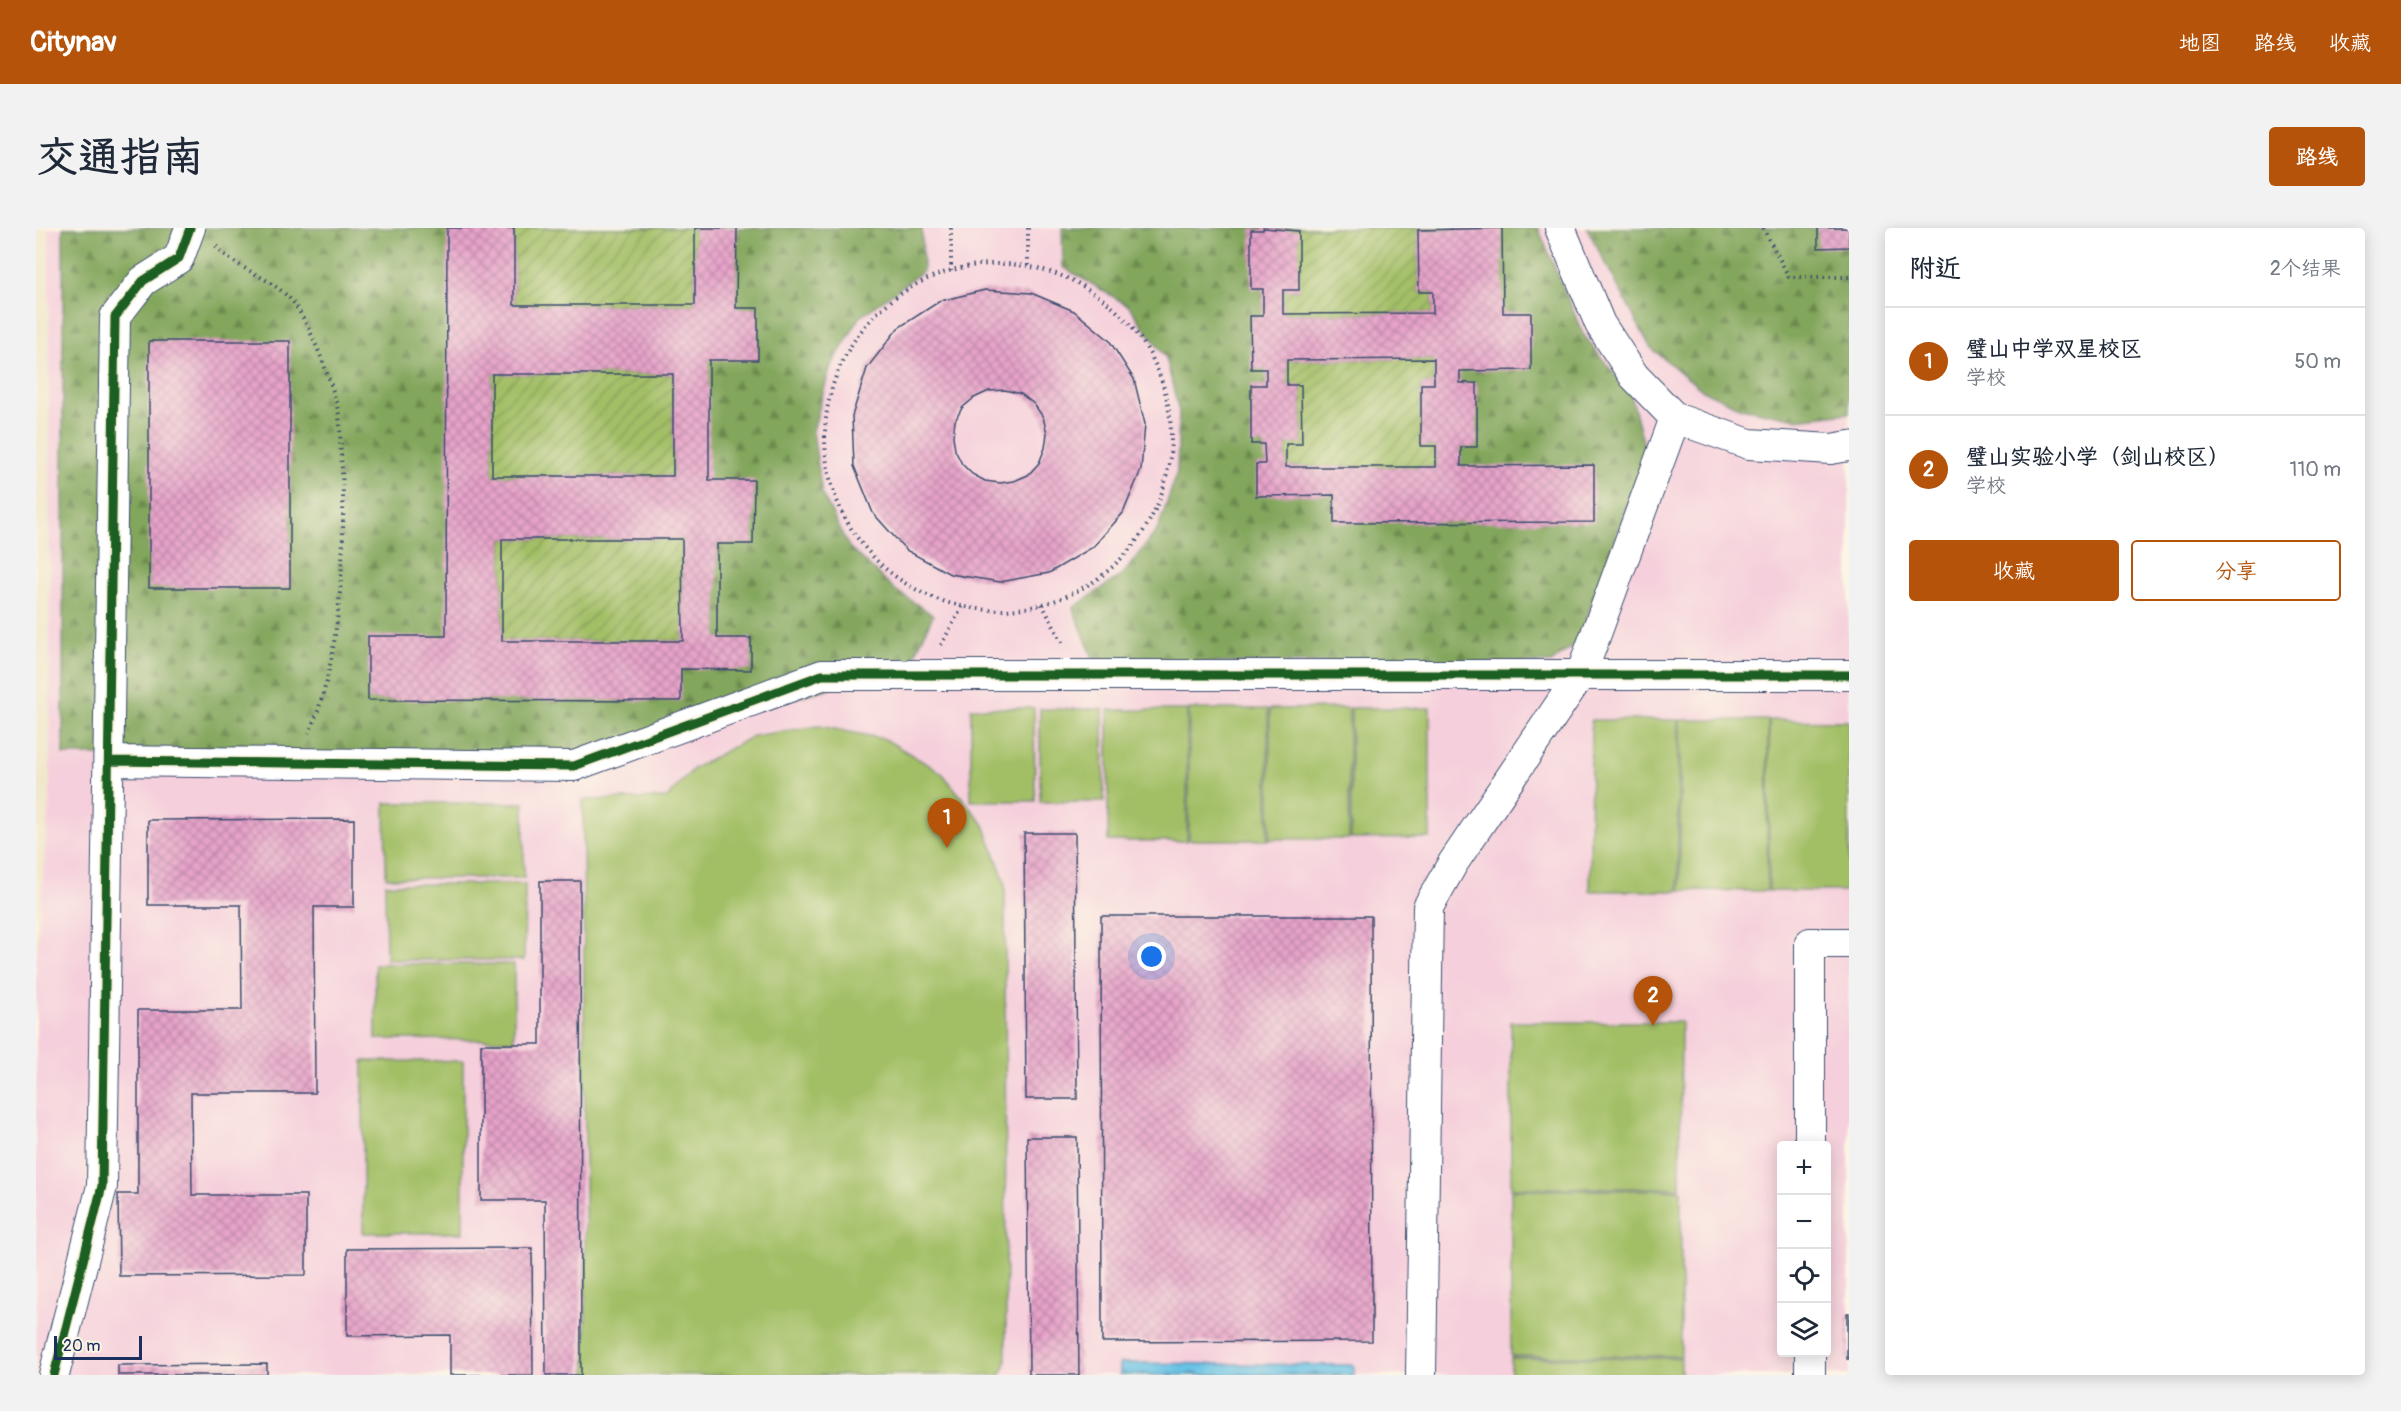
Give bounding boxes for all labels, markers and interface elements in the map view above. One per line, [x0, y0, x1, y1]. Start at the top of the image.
text: Citynav [30, 25, 117, 60]
text: 地图 [2179, 30, 2221, 57]
text: 路线 [2254, 30, 2296, 57]
text: 收藏 [2329, 30, 2371, 57]
button: 路线 [2269, 127, 2365, 186]
text: 交通指南 [36, 132, 204, 184]
text: 附近 [1909, 253, 1961, 285]
text: 2个结果 [2270, 256, 2341, 281]
text: 璧山中学双星校区 [1966, 335, 2142, 363]
text: 1 [1925, 349, 1932, 374]
text: 50 m [2294, 349, 2341, 374]
text: 学校 [1966, 365, 2006, 390]
text: 璧山实验小学（剑山校区） [1966, 443, 2230, 471]
text: 2 [1923, 457, 1934, 482]
text: 110 m [2290, 457, 2341, 482]
text: 学校 [1966, 473, 2006, 498]
button: 收藏 [1909, 540, 2119, 601]
button: 分享 [2131, 540, 2341, 601]
pin: 1 [928, 798, 966, 848]
your location [1137, 942, 1166, 971]
pin: 2 [1634, 976, 1672, 1026]
map controls [1777, 1141, 1831, 1357]
button: + [1777, 1141, 1831, 1195]
button: − [1777, 1195, 1831, 1249]
button: locate [1777, 1249, 1831, 1303]
button: layers [1777, 1303, 1831, 1357]
scale bar [54, 1333, 142, 1360]
text: 20 m [63, 1336, 101, 1356]

